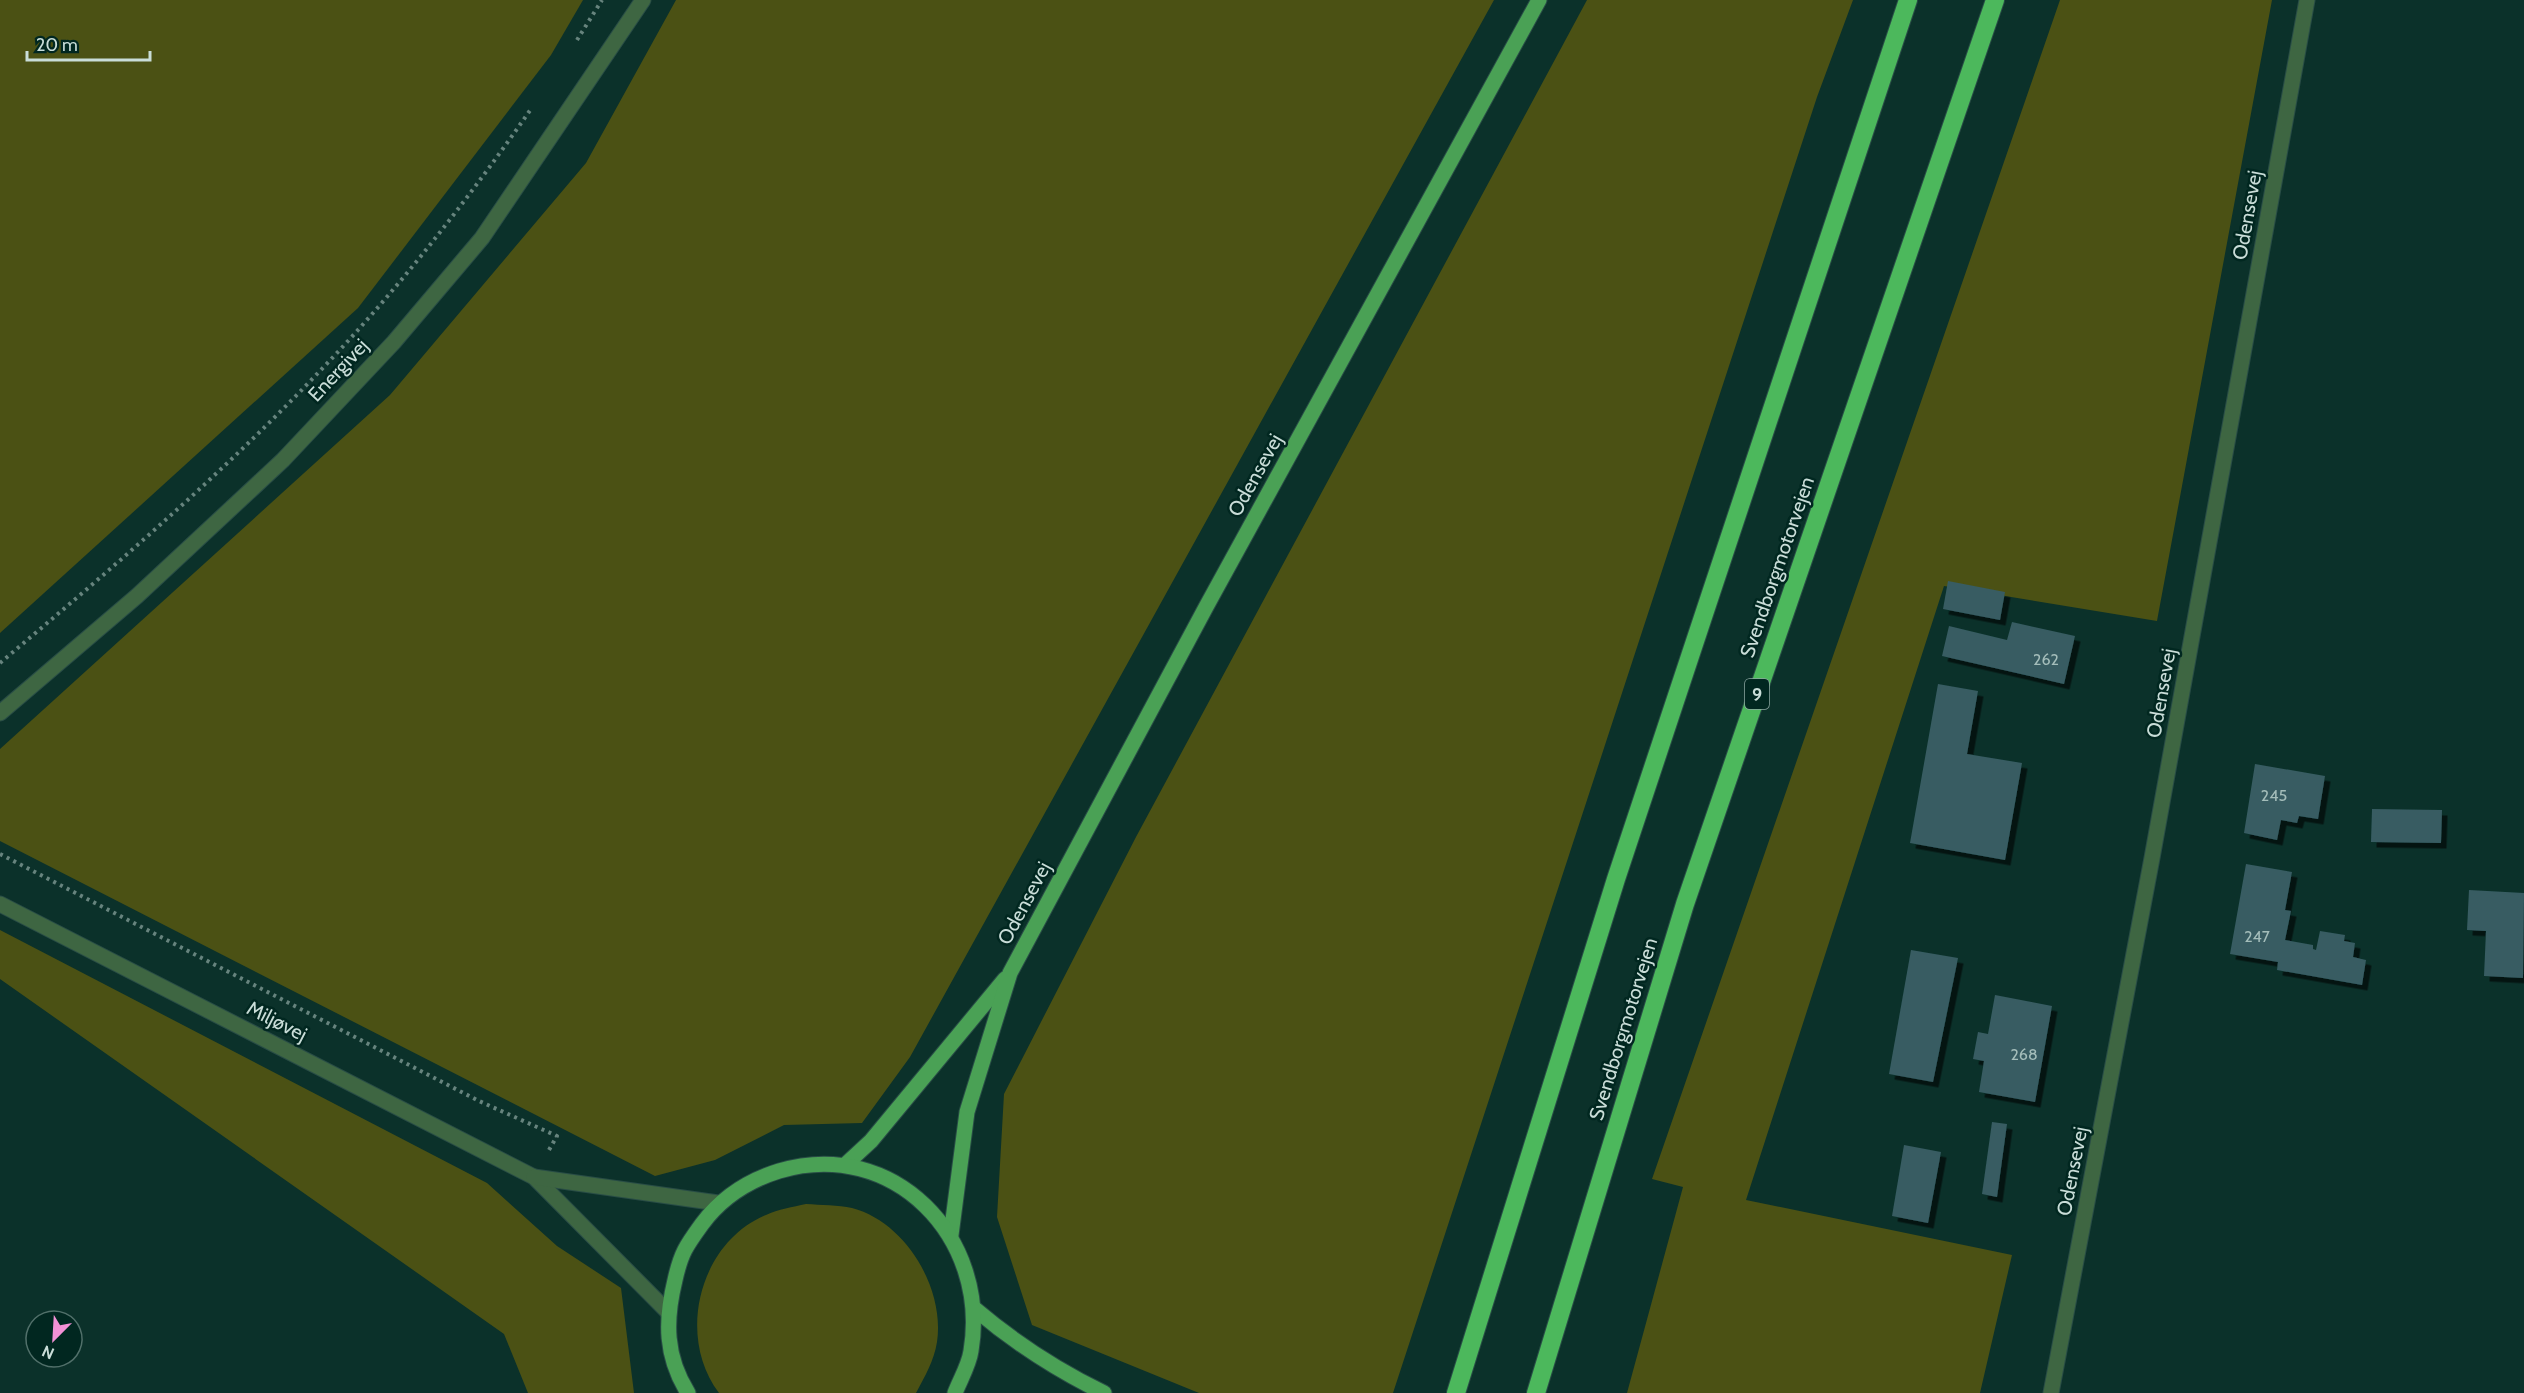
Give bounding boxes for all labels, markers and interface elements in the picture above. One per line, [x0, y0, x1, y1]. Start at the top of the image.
scale bar [27, 24, 150, 62]
text: 20 m [36, 34, 78, 56]
street label: Odensevej [2227, 168, 2267, 262]
street label: Energivej [303, 334, 373, 406]
street label: Odensevej [1223, 430, 1287, 520]
street label: Svendborgmotorvejen [1735, 473, 1819, 661]
street label: Odensevej [2141, 646, 2181, 740]
house number: 262 [2033, 650, 2059, 669]
road number: 9 [1745, 679, 1769, 709]
house number: 245 [2261, 786, 2287, 805]
street label: Odensevej [992, 857, 1056, 949]
house number: 247 [2244, 927, 2270, 946]
street label: Svendborgmotorvejen [1584, 935, 1662, 1123]
street label: Miljøvej [243, 996, 311, 1046]
house number: 268 [2010, 1045, 2038, 1064]
street label: Odensevej [2052, 1124, 2092, 1218]
north arrow [24, 1309, 84, 1369]
text: N [39, 1341, 57, 1363]

